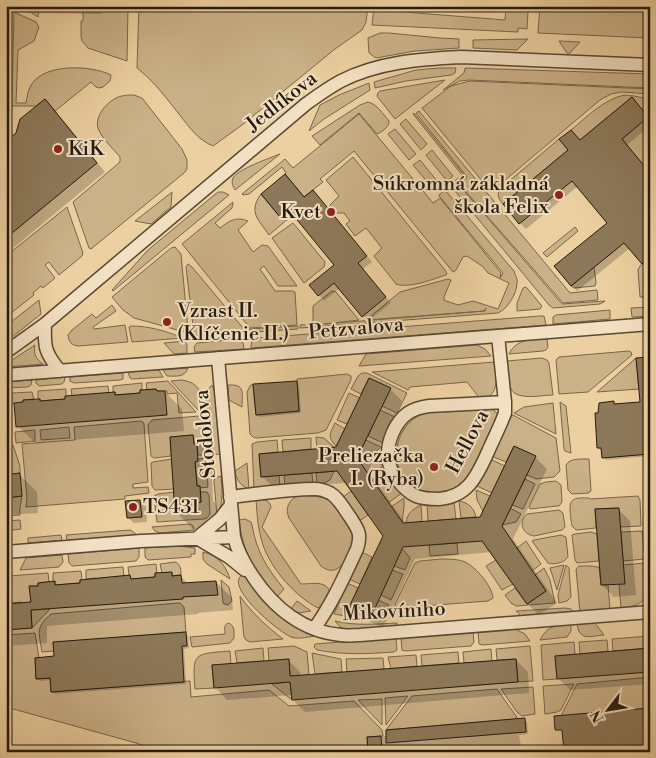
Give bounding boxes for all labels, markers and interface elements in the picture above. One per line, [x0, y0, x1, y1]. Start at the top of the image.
street label: Jedlíkova [241, 66, 323, 138]
place label: KiK [68, 137, 105, 162]
marker: KiK [52, 143, 64, 155]
place label: Súkromná základná škola Felix [373, 172, 550, 220]
marker: Súkromná základná škola Felix [553, 189, 565, 201]
place label: Kvet [280, 200, 321, 225]
marker: Kvet [325, 206, 337, 218]
place label: Vzrast II. (Klíčenie II.) [176, 299, 289, 347]
street label: Petzvalova [307, 312, 406, 346]
marker: Vzrast II. (Klíčenie II.) [161, 316, 173, 328]
street label: Stodolova [190, 388, 222, 479]
street label: Hellova [441, 405, 496, 478]
place label: Preliezačka I. (Ryba) [318, 444, 425, 492]
marker: Preliezačka I. (Ryba) [428, 461, 440, 473]
place label: TS431 [143, 495, 200, 520]
marker: TS431 [127, 501, 139, 513]
street label: Mikovíniho [342, 597, 446, 627]
north arrow [584, 686, 634, 736]
text: N [587, 707, 608, 726]

